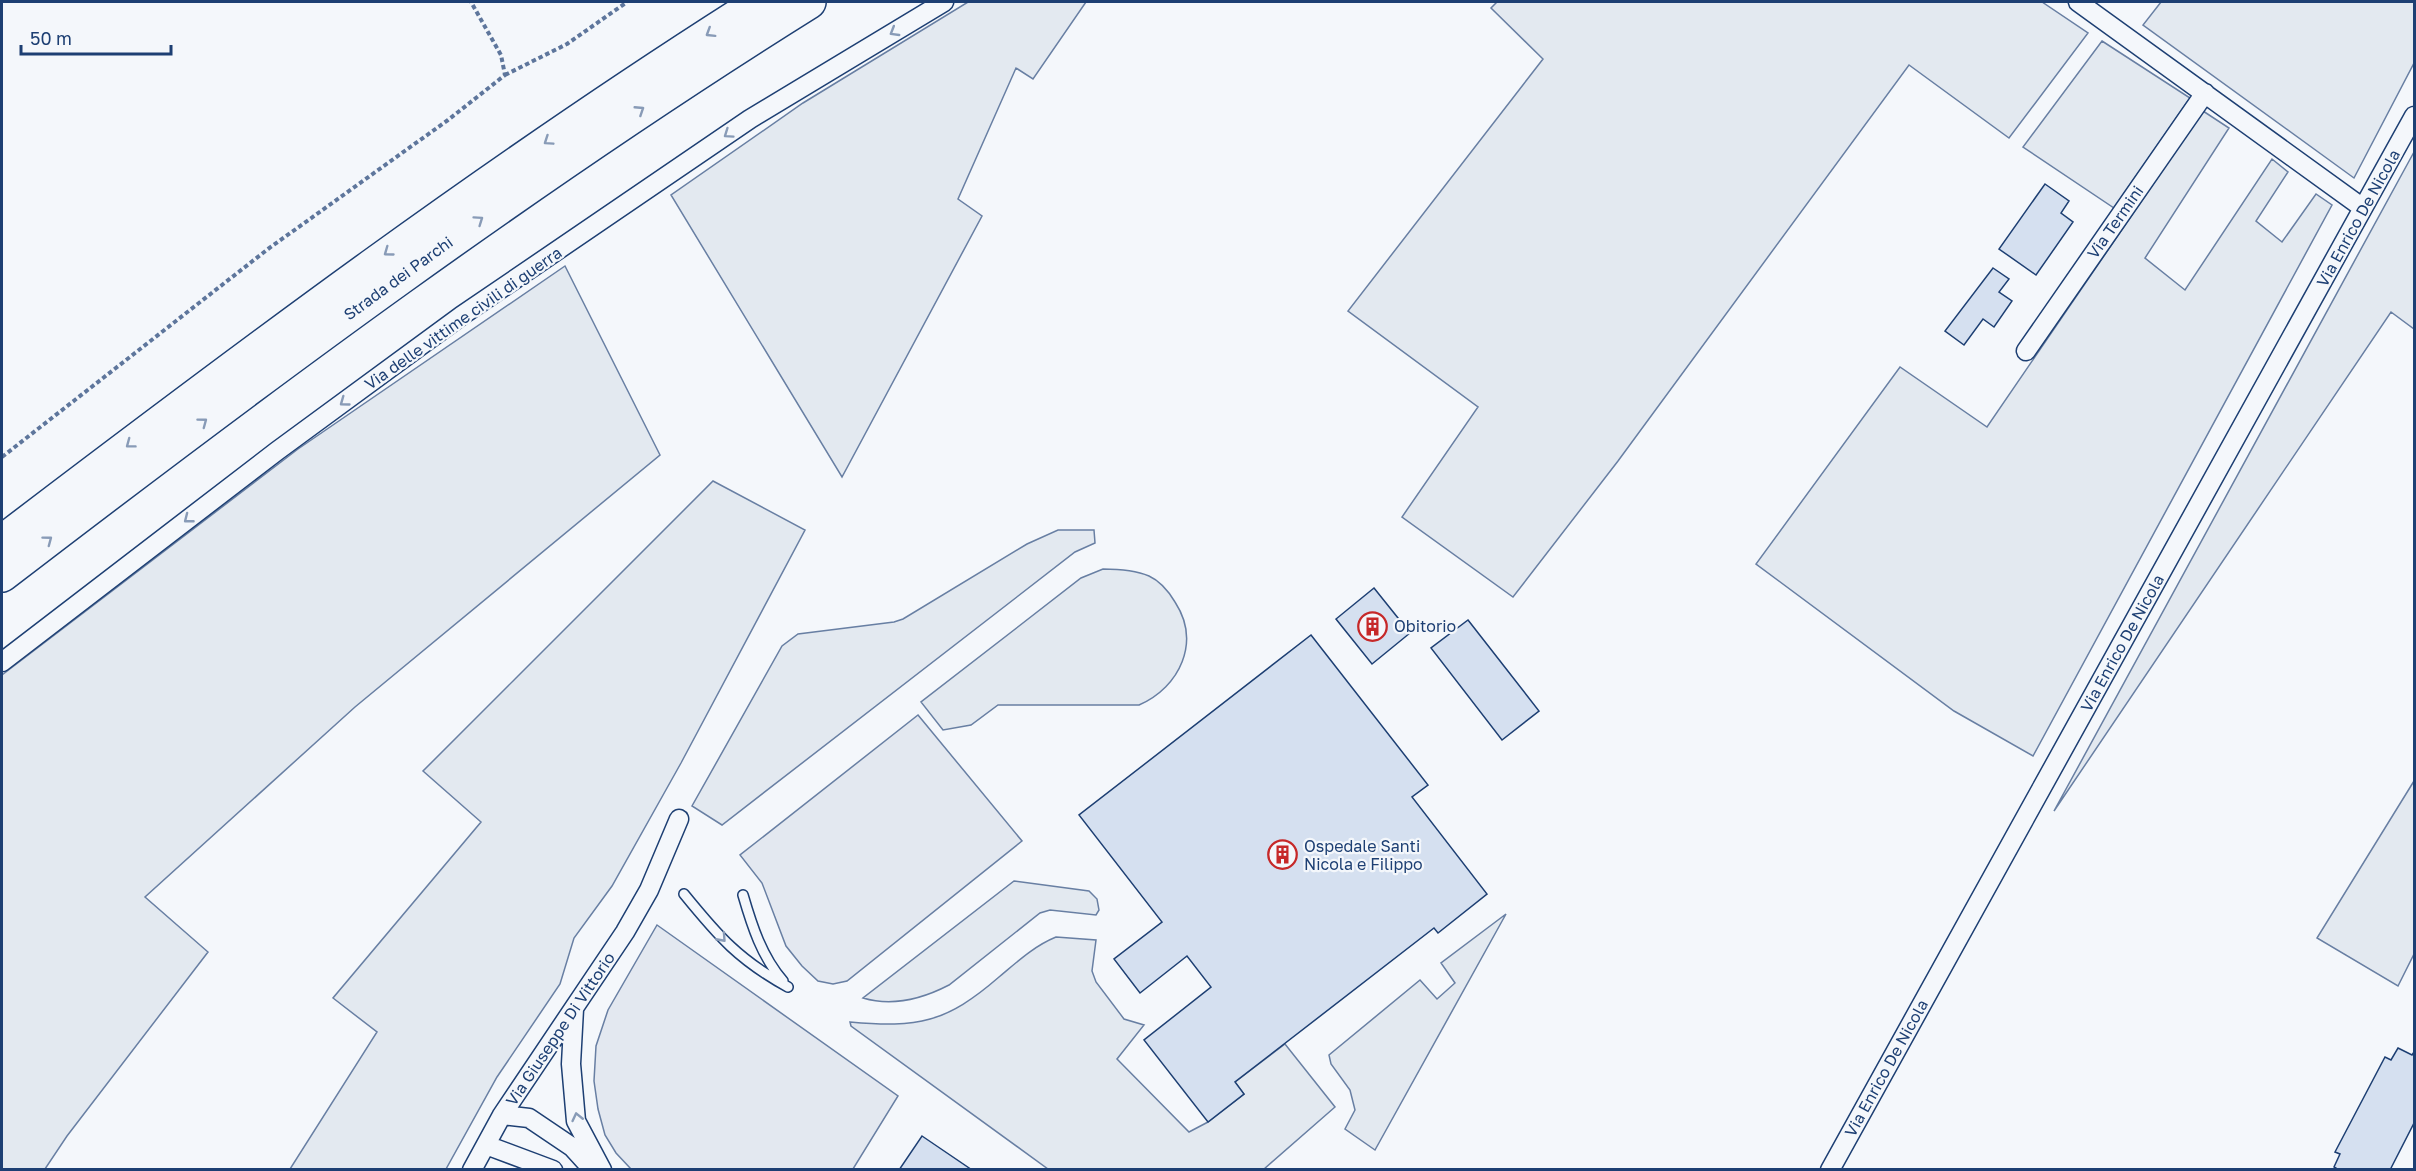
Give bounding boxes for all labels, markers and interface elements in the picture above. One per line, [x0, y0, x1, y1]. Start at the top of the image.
scale bar [21, 18, 171, 56]
one-way arrow [890, 24, 900, 36]
one-way arrow [706, 25, 716, 37]
text: 50 m [30, 27, 72, 49]
one-way arrow [634, 105, 644, 117]
one-way arrow [724, 127, 735, 138]
one-way arrow [543, 134, 554, 145]
street label: Via Enrico De Nicola [2312, 146, 2404, 290]
street label: Via Termini [2083, 182, 2147, 262]
one-way arrow [473, 216, 484, 227]
street label: Strada dei Parchi [340, 232, 456, 324]
street label: Via delle vittime civili di guerra [361, 242, 565, 394]
one-way arrow [383, 245, 394, 256]
one-way arrow [340, 394, 351, 405]
one-way arrow [196, 418, 207, 429]
one-way arrow [126, 437, 137, 448]
one-way arrow [184, 512, 195, 523]
one-way arrow [41, 536, 52, 547]
street label: Via Enrico De Nicola [2076, 571, 2168, 715]
building icon: Obitorio [1357, 610, 1389, 642]
place label: Obitorio [1394, 616, 1456, 636]
place label: Ospedale Santi Nicola e Filippo [1304, 836, 1423, 874]
building icon: Ospedale Santi Nicola e Filippo [1267, 839, 1299, 871]
one-way arrow [715, 931, 726, 942]
street label: Via Giuseppe Di Vittorio [501, 948, 619, 1110]
street label: Via Enrico De Nicola [1840, 996, 1932, 1140]
one-way arrow [572, 1112, 585, 1122]

